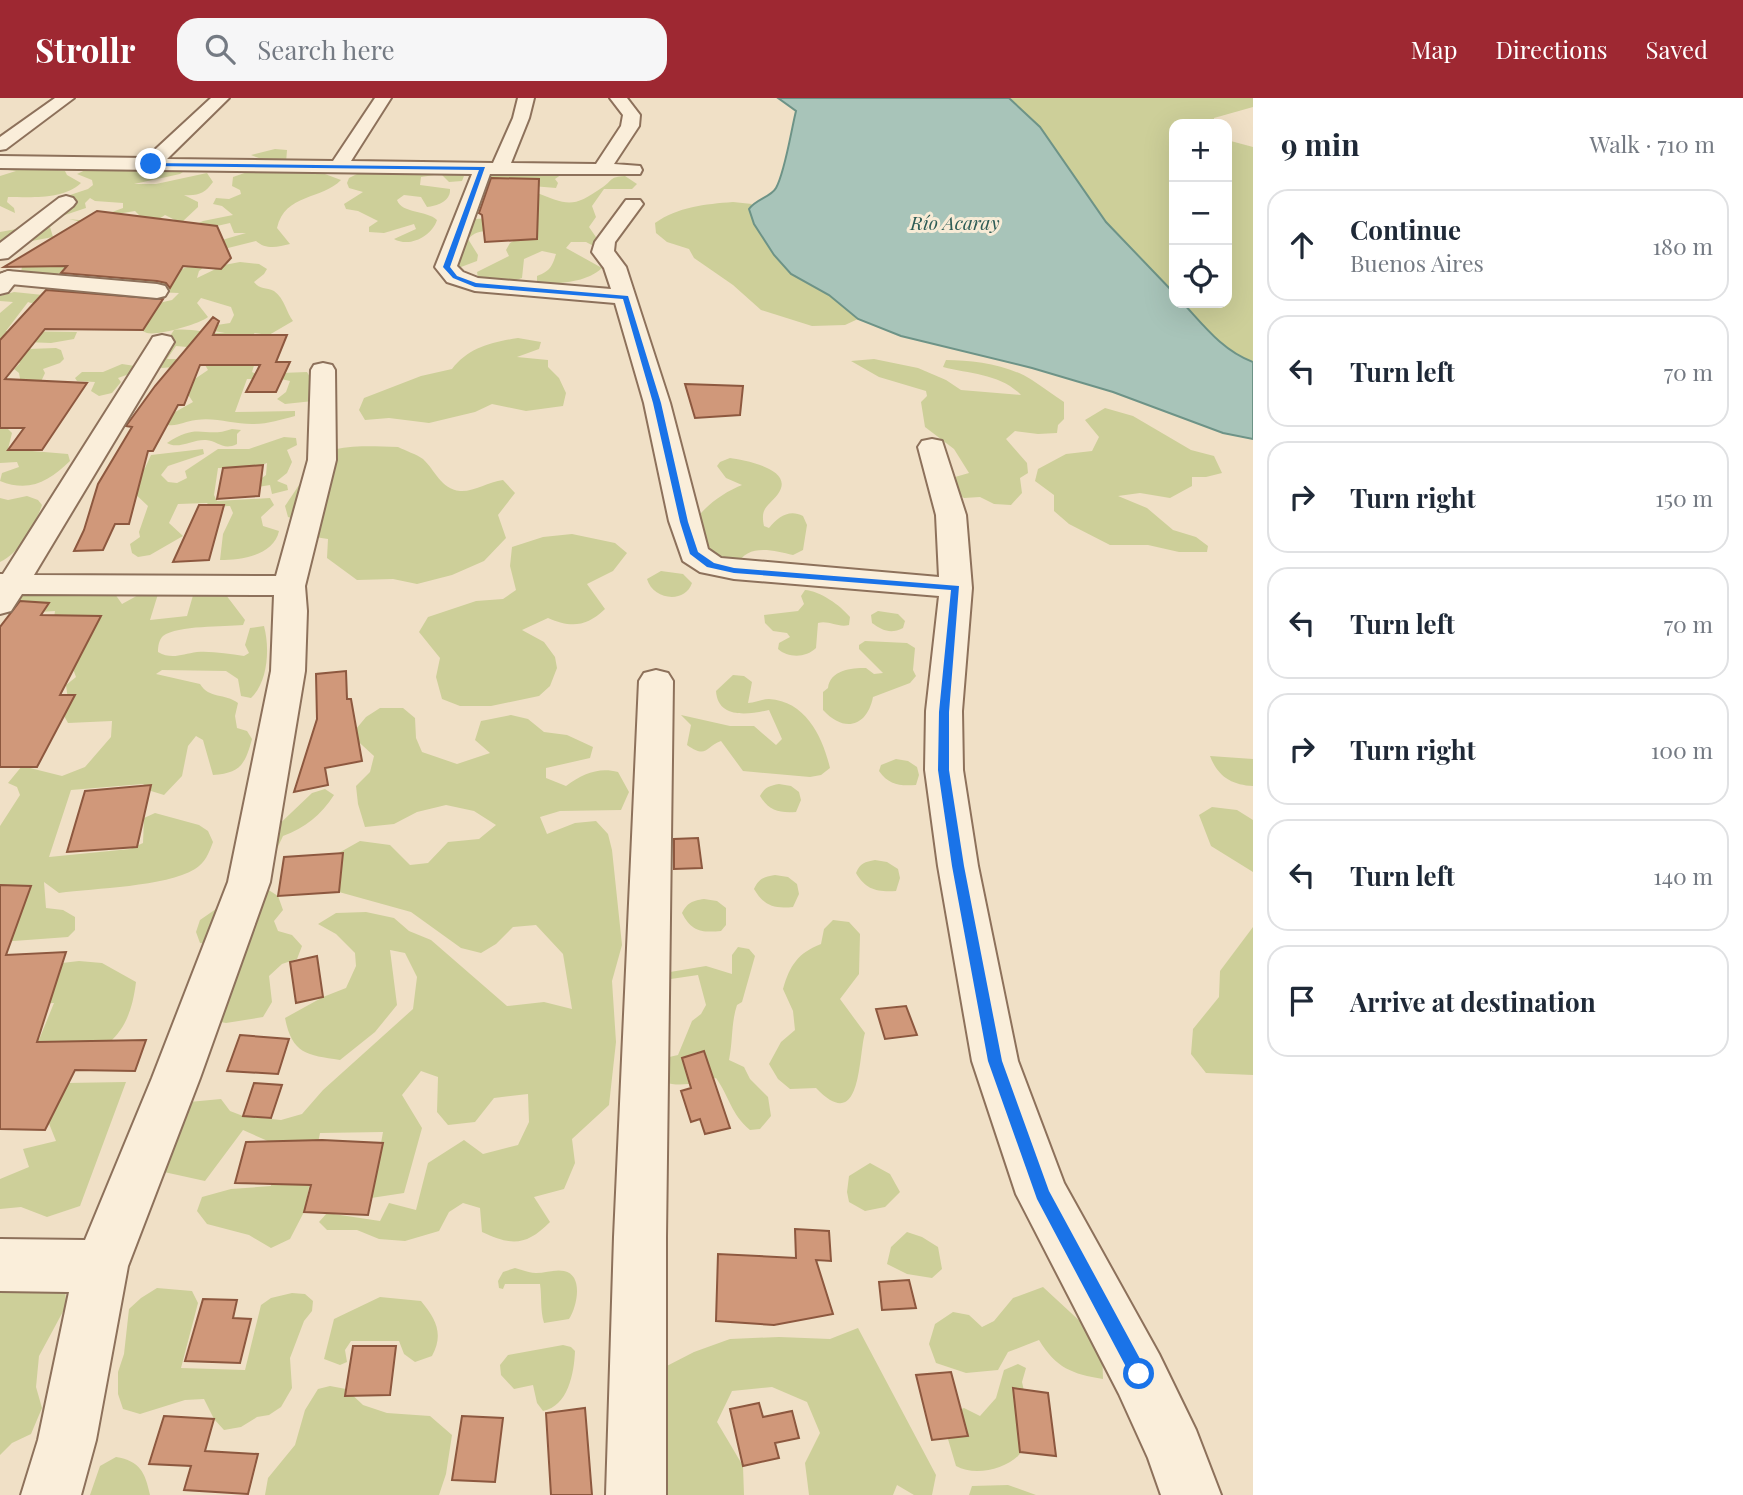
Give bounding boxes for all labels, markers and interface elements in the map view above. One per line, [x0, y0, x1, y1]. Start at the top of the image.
search box [177, 18, 667, 81]
text: Strollr [35, 27, 135, 71]
icon: search [201, 30, 239, 68]
text: Search here [257, 32, 395, 67]
text: Map [1411, 33, 1457, 65]
text: Directions [1495, 33, 1608, 65]
text: Saved [1646, 33, 1708, 65]
map controls [1169, 119, 1232, 308]
button: + [1169, 119, 1232, 182]
text: 9 min [1281, 124, 1360, 164]
text: Walk · 710 m [1590, 128, 1715, 159]
route end [135, 148, 166, 179]
button: − [1169, 182, 1232, 245]
water label: Río Acaray [909, 209, 1000, 235]
text: Continue [1350, 212, 1461, 247]
icon: ahead [1283, 226, 1321, 264]
text: 180 m [1653, 230, 1713, 261]
button: locate [1169, 245, 1232, 308]
text: Buenos Aires [1350, 247, 1484, 278]
icon: left [1283, 352, 1321, 390]
text: Turn left [1350, 354, 1455, 389]
text: 70 m [1664, 356, 1713, 387]
icon: right [1283, 478, 1321, 516]
text: Turn right [1350, 480, 1476, 515]
text: 150 m [1655, 482, 1713, 513]
icon: left [1283, 604, 1321, 642]
text: Turn left [1350, 606, 1455, 641]
text: 70 m [1664, 608, 1713, 639]
icon: right [1283, 730, 1321, 768]
text: Turn right [1350, 732, 1476, 767]
text: 100 m [1651, 734, 1713, 765]
icon: left [1283, 856, 1321, 894]
text: Turn left [1350, 858, 1455, 893]
text: 140 m [1653, 860, 1713, 891]
icon: arrive [1283, 982, 1321, 1020]
text: Arrive at destination [1350, 984, 1596, 1019]
route start [1123, 1358, 1154, 1389]

